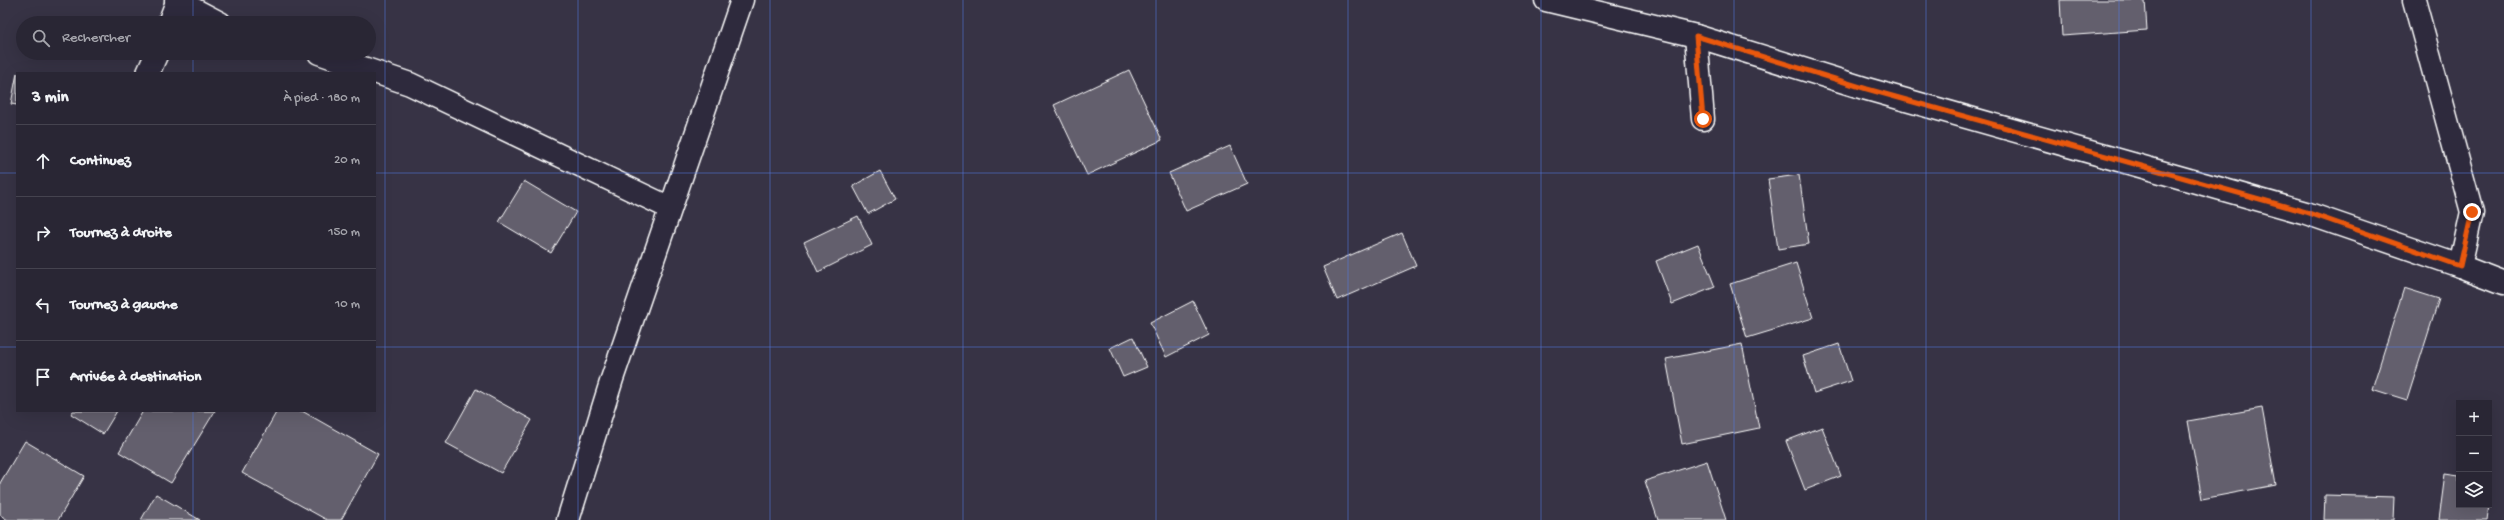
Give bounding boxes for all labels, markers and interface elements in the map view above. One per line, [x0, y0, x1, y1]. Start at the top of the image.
search box [16, 16, 376, 60]
icon: search [30, 27, 52, 49]
text: Rechercher [62, 29, 130, 47]
text: 3 min [32, 88, 69, 108]
text: À pied · 180 m [283, 91, 360, 106]
route start [1694, 110, 1712, 128]
icon: ahead [32, 150, 54, 172]
text: Continuez [70, 152, 131, 170]
text: 20 m [334, 153, 360, 168]
route end [2463, 203, 2481, 221]
icon: right [32, 222, 54, 244]
text: Tournez à droite [70, 224, 172, 242]
text: 150 m [328, 225, 360, 240]
icon: left [32, 294, 54, 316]
text: Tournez à gauche [70, 296, 178, 314]
text: 10 m [335, 297, 360, 312]
icon: arrive [32, 366, 54, 388]
text: Arrivée à destination [70, 368, 201, 386]
map controls [2456, 400, 2492, 508]
button: + [2456, 400, 2492, 436]
button: − [2456, 436, 2492, 472]
button: layers [2456, 472, 2492, 508]

